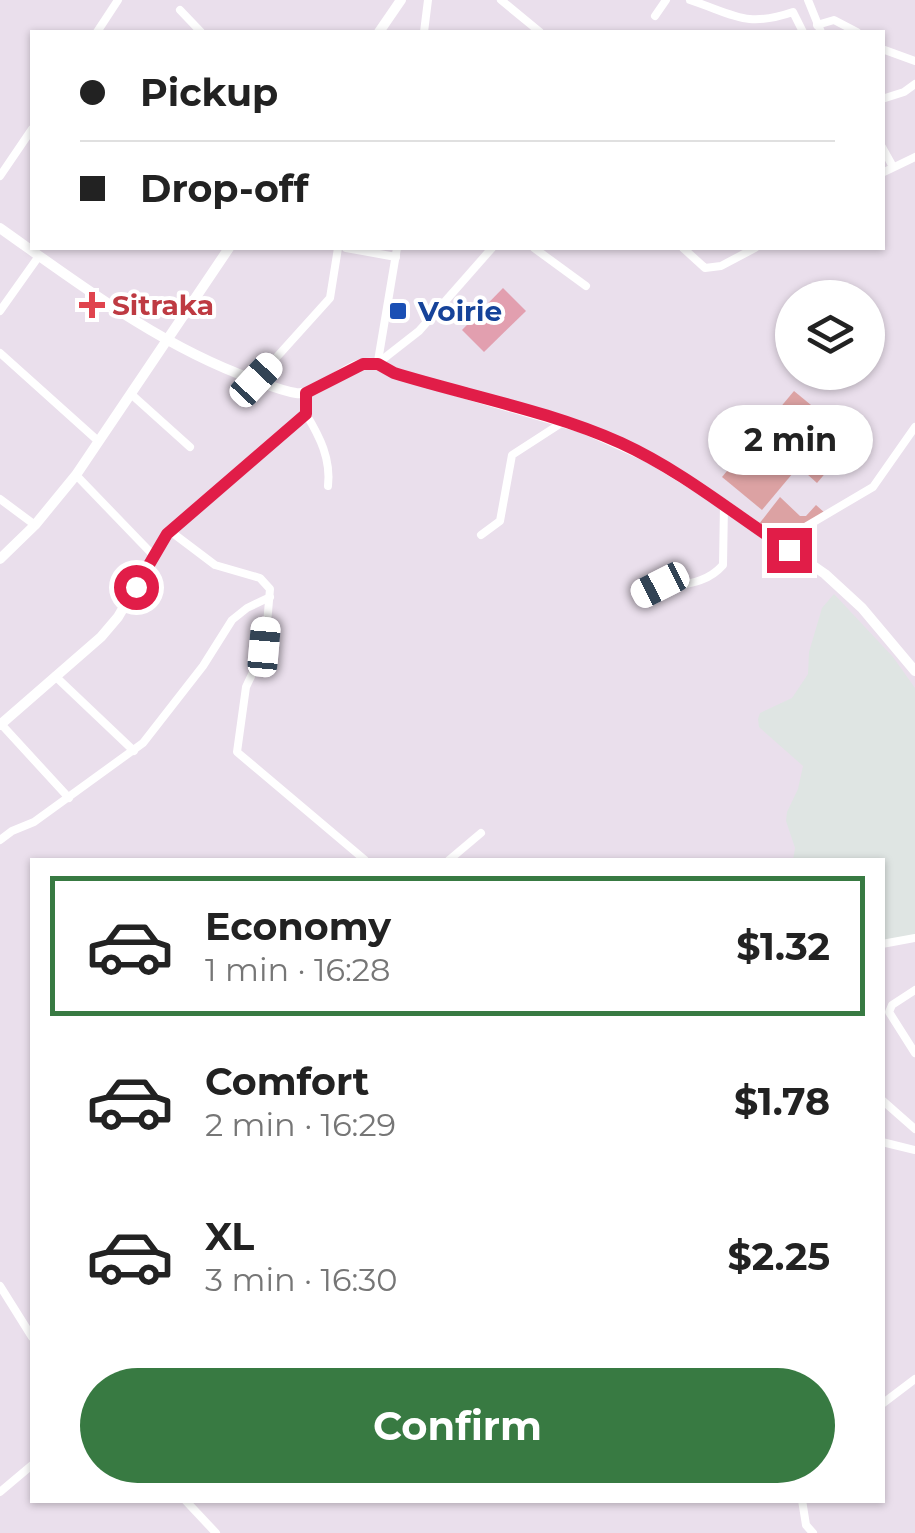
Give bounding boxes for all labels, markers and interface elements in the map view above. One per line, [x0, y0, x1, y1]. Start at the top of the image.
text: Pickup [140, 69, 278, 116]
text: Drop-off [140, 165, 309, 212]
map controls [775, 280, 885, 390]
button: layers [775, 280, 885, 390]
place label: Sitraka [112, 288, 214, 322]
marker: Sitraka [81, 294, 103, 316]
place label: Voirie [417, 294, 502, 328]
marker: Voirie [387, 300, 409, 322]
car [225, 348, 287, 412]
callout: 2 min [706, 405, 872, 475]
text: 2 min [744, 420, 837, 459]
route end [767, 528, 812, 573]
car [626, 558, 694, 612]
route start [114, 565, 159, 610]
car [246, 616, 282, 678]
icon: car [85, 901, 175, 991]
text: Economy [205, 903, 391, 950]
text: $1.32 [736, 923, 830, 970]
text: 1 min · 16:28 [205, 950, 390, 989]
icon: car [85, 1056, 175, 1146]
text: Comfort [205, 1058, 369, 1105]
text: $1.78 [734, 1078, 830, 1125]
text: 2 min · 16:29 [205, 1105, 396, 1144]
icon: car [85, 1211, 175, 1301]
text: XL [205, 1213, 254, 1260]
text: $2.25 [728, 1233, 830, 1280]
text: 3 min · 16:30 [205, 1260, 398, 1299]
button: Confirm [80, 1368, 835, 1483]

